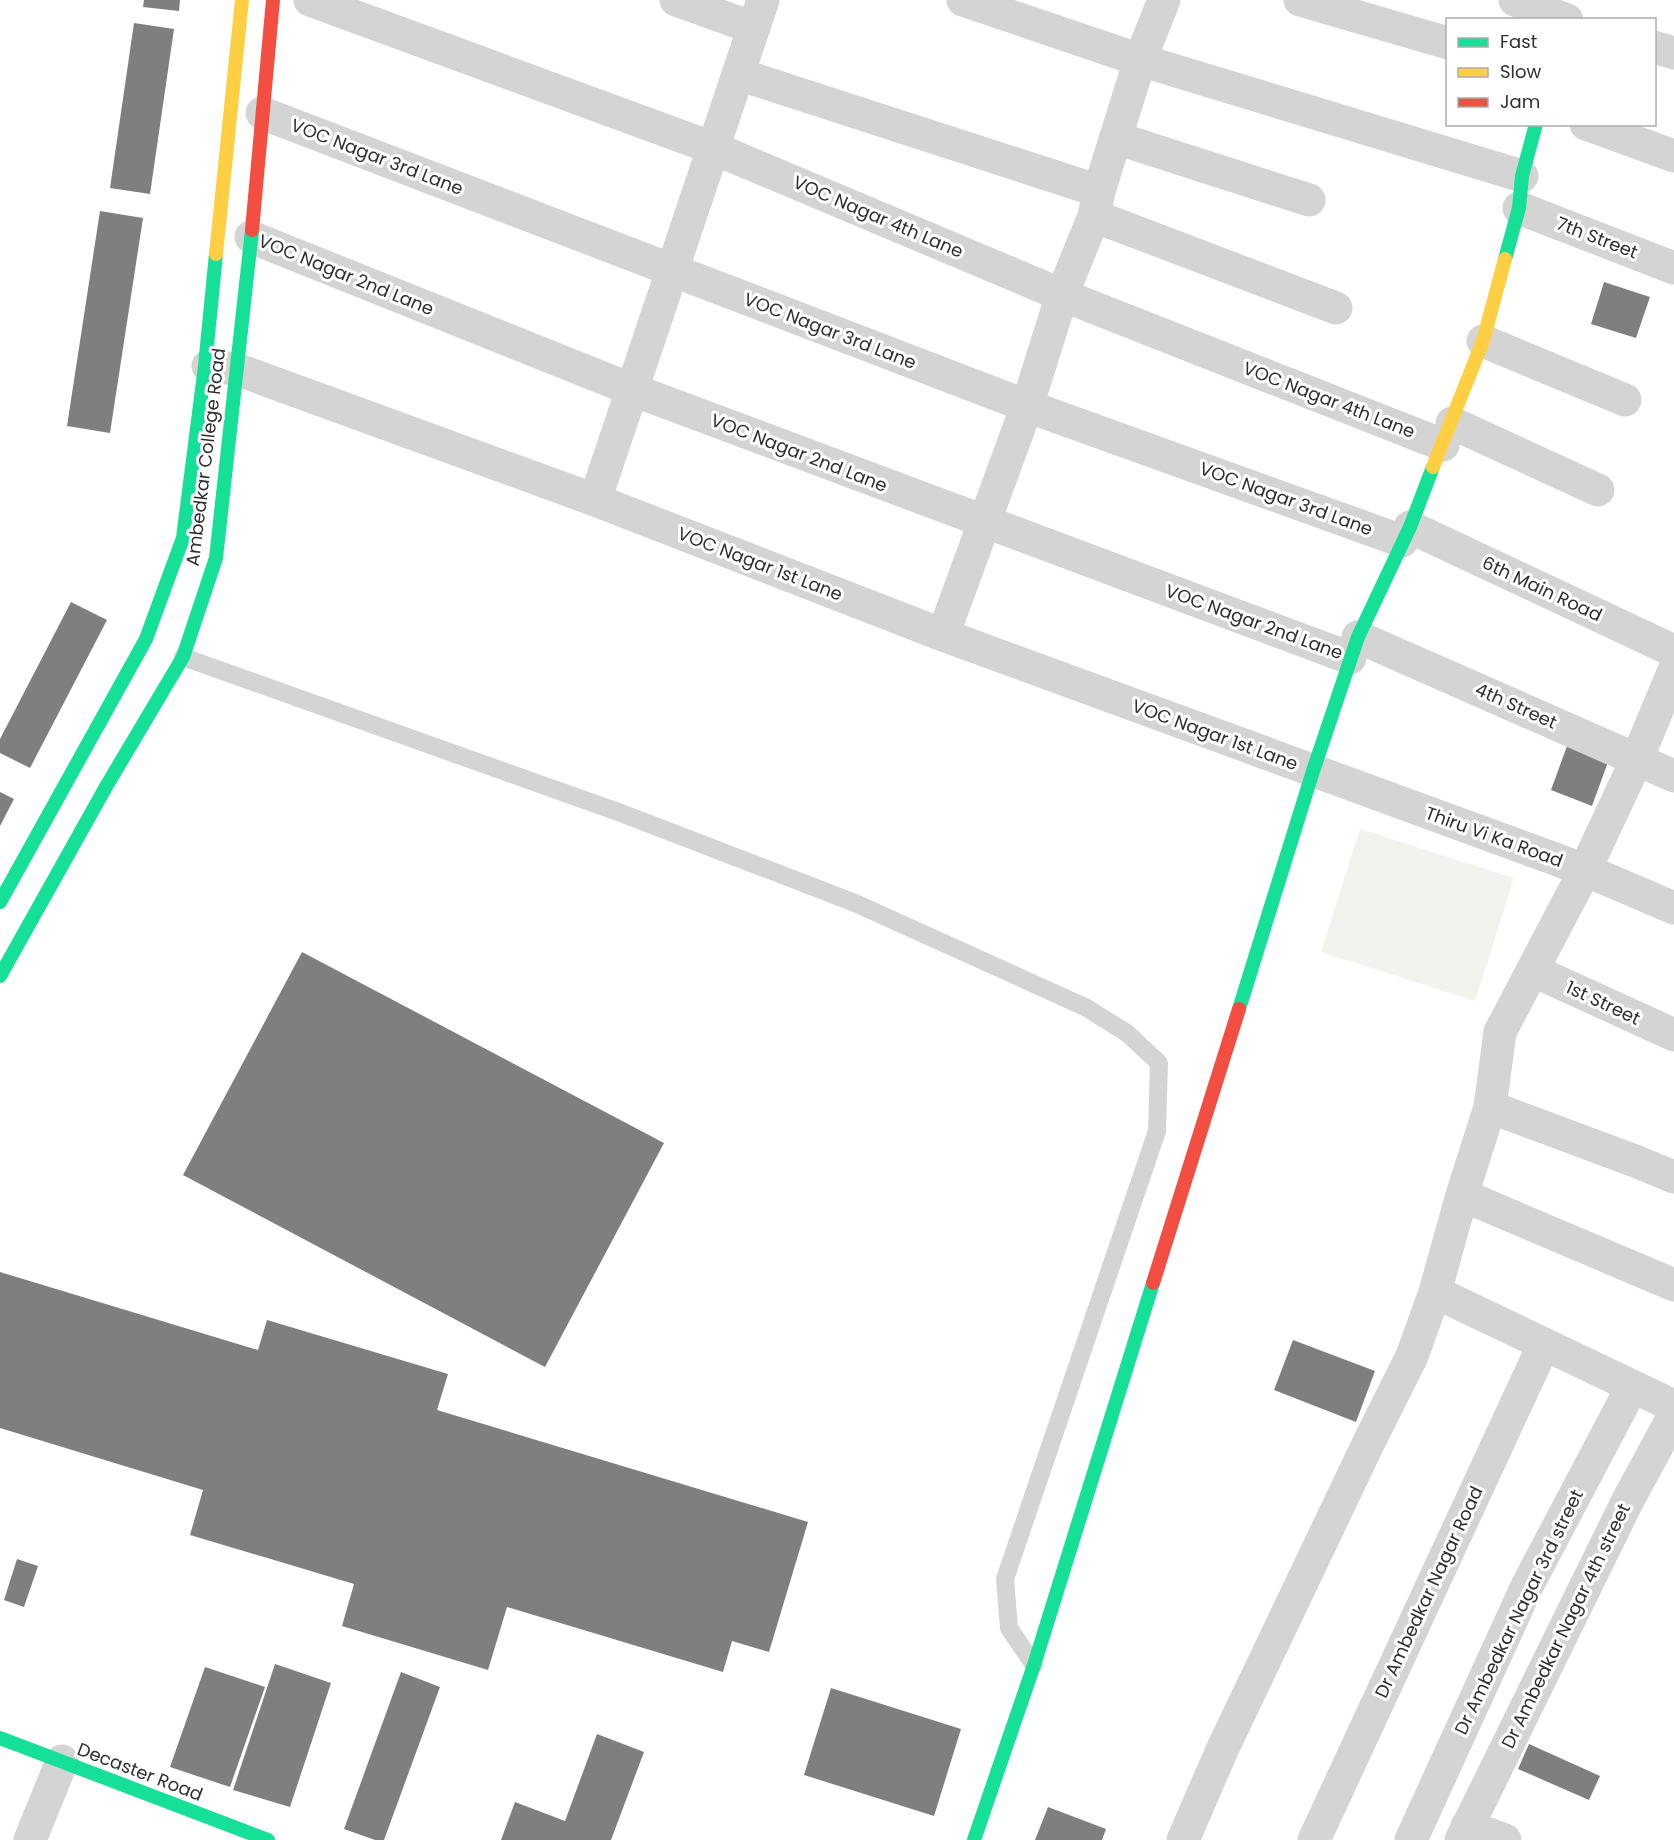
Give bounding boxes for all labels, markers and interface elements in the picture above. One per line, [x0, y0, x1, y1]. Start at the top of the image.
legend [1446, 18, 1656, 126]
text: Fast [1500, 29, 1537, 54]
text: Slow [1500, 59, 1542, 84]
text: Jam [1500, 89, 1540, 114]
street label: VOC Nagar 3rd Lane [287, 112, 467, 201]
street label: VOC Nagar 4th Lane [789, 169, 967, 264]
street label: 7th Street [1553, 211, 1642, 265]
street label: VOC Nagar 2nd Lane [255, 228, 438, 321]
street label: VOC Nagar 3rd Lane [740, 286, 920, 375]
street label: Ambedkar College Road [180, 346, 231, 567]
street label: VOC Nagar 4th Lane [1239, 355, 1419, 444]
street label: VOC Nagar 2nd Lane [707, 407, 891, 498]
street label: VOC Nagar 3rd Lane [1196, 456, 1376, 542]
street label: VOC Nagar 1st Lane [674, 521, 846, 607]
street label: 6th Main Road [1478, 550, 1606, 627]
street label: VOC Nagar 2nd Lane [1162, 578, 1346, 665]
street label: 4th Street [1471, 676, 1561, 735]
street label: VOC Nagar 1st Lane [1129, 693, 1302, 776]
street label: Thiru Vi Ka Road [1422, 800, 1566, 873]
street label: 1st Street [1562, 974, 1644, 1031]
street label: Dr Ambedkar Nagar Road [1368, 1482, 1489, 1702]
street label: Dr Ambedkar Nagar 3rd street [1448, 1485, 1589, 1739]
street label: Dr Ambedkar Nagar 4th street [1495, 1499, 1636, 1753]
street label: Decaster Road [74, 1736, 206, 1807]

